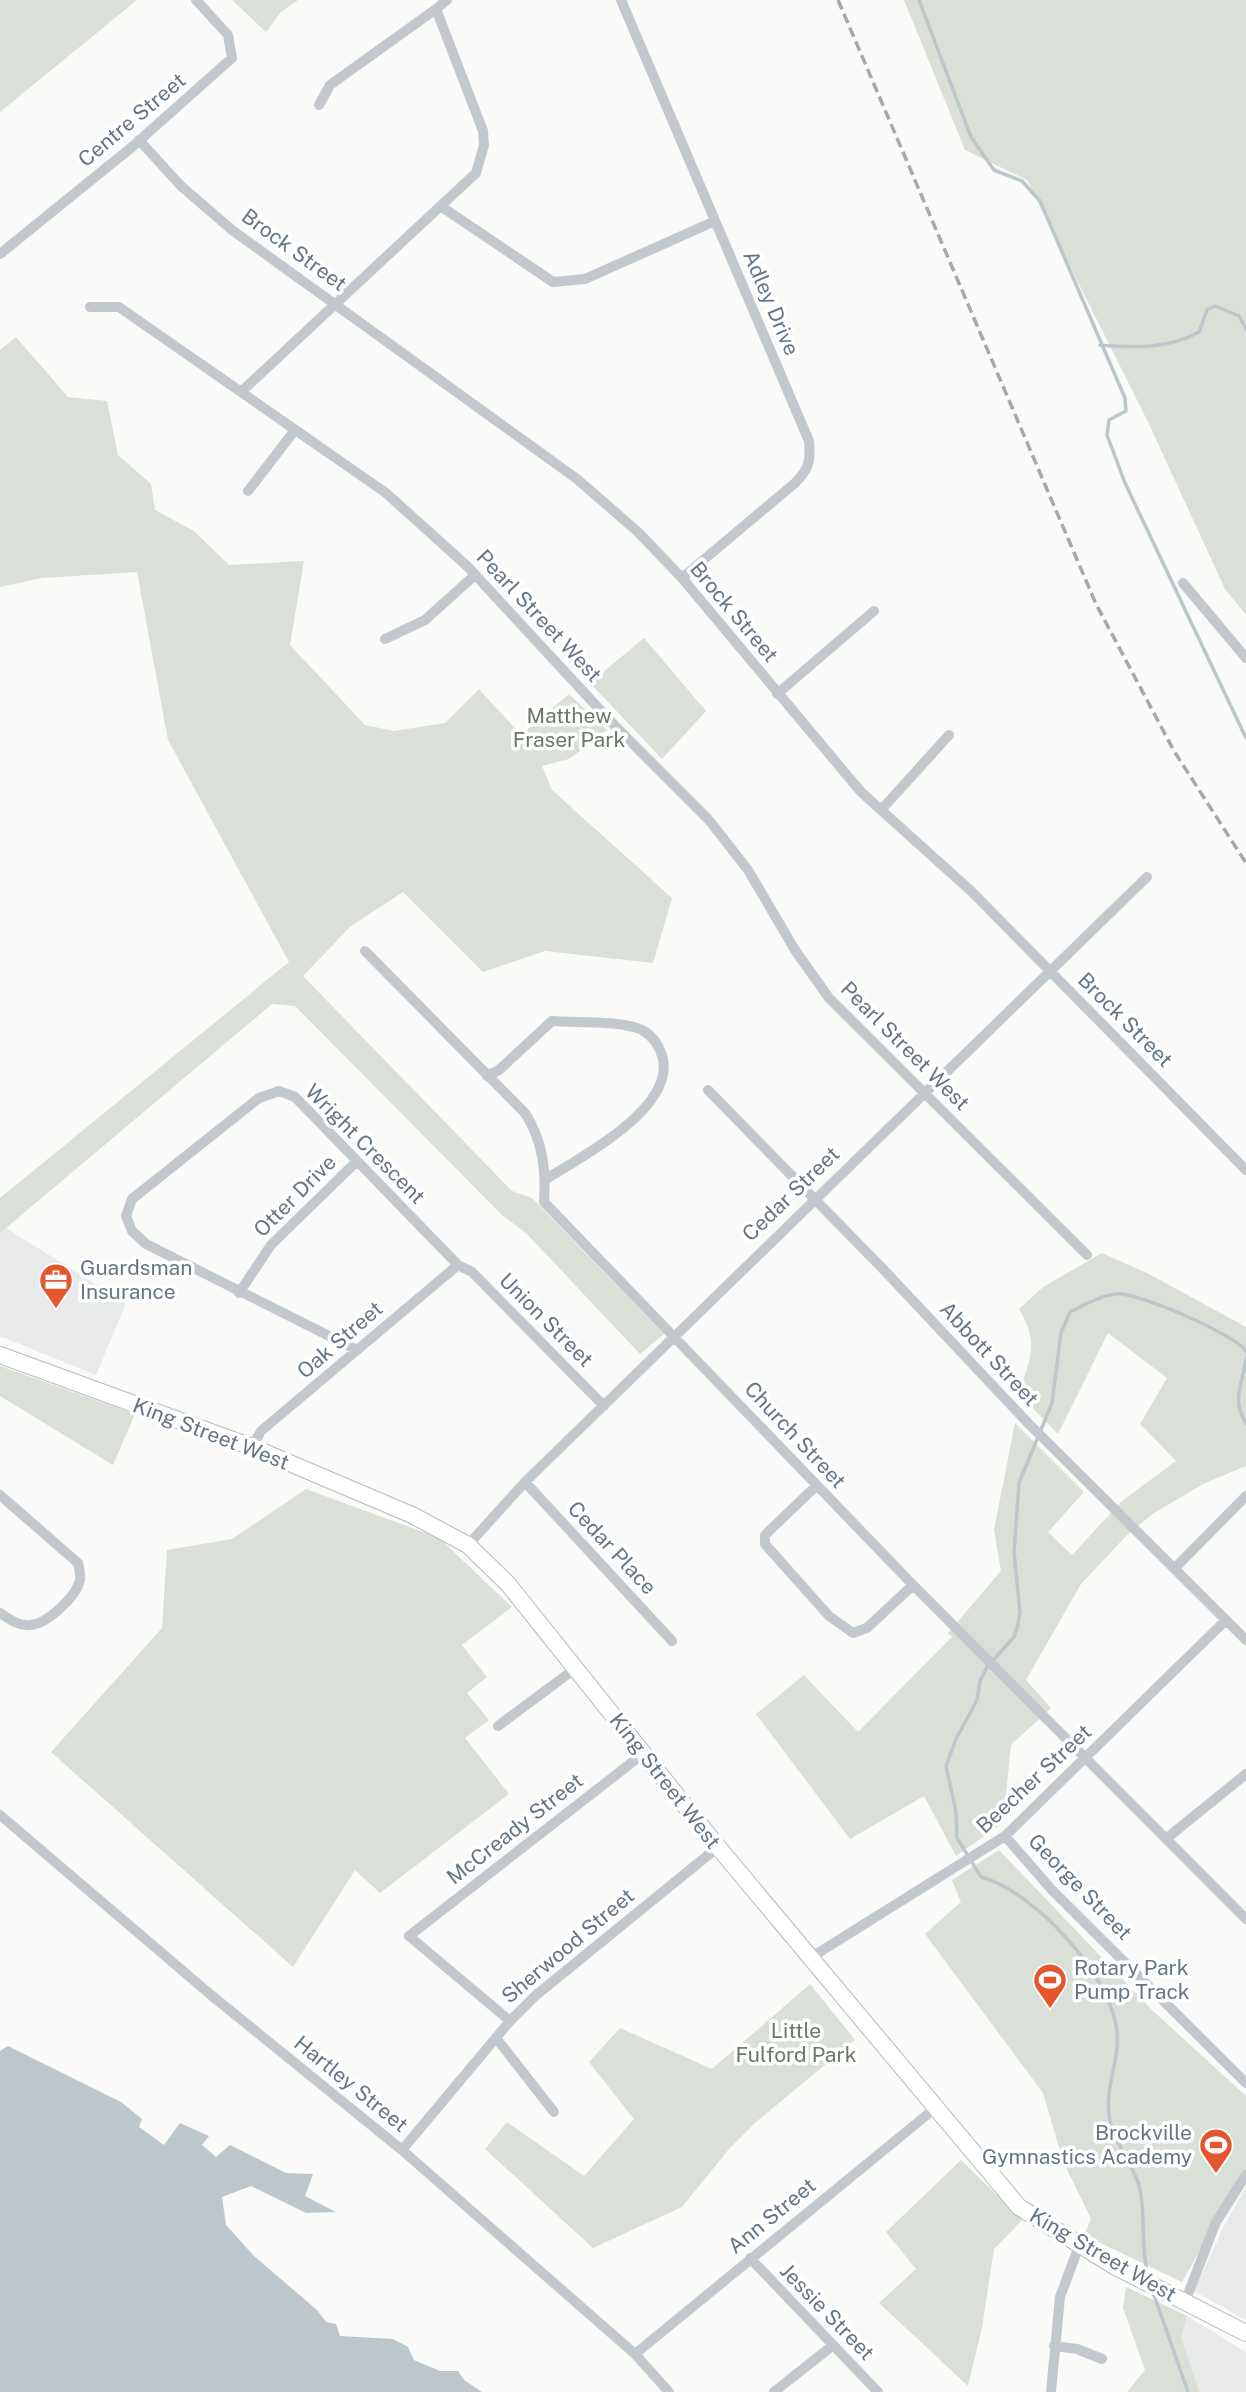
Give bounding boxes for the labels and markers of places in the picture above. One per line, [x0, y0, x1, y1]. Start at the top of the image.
place label: Guardsman Insurance [80, 1255, 192, 1304]
office icon: Guardsman Insurance [37, 1261, 75, 1310]
place label: Rotary Park Pump Track [1074, 1955, 1190, 2004]
sports icon: Rotary Park Pump Track [1031, 1961, 1069, 2010]
place label: Brockville Gymnastics Academy [982, 2120, 1192, 2169]
sports icon: Brockville Gymnastics Academy [1197, 2126, 1235, 2175]

